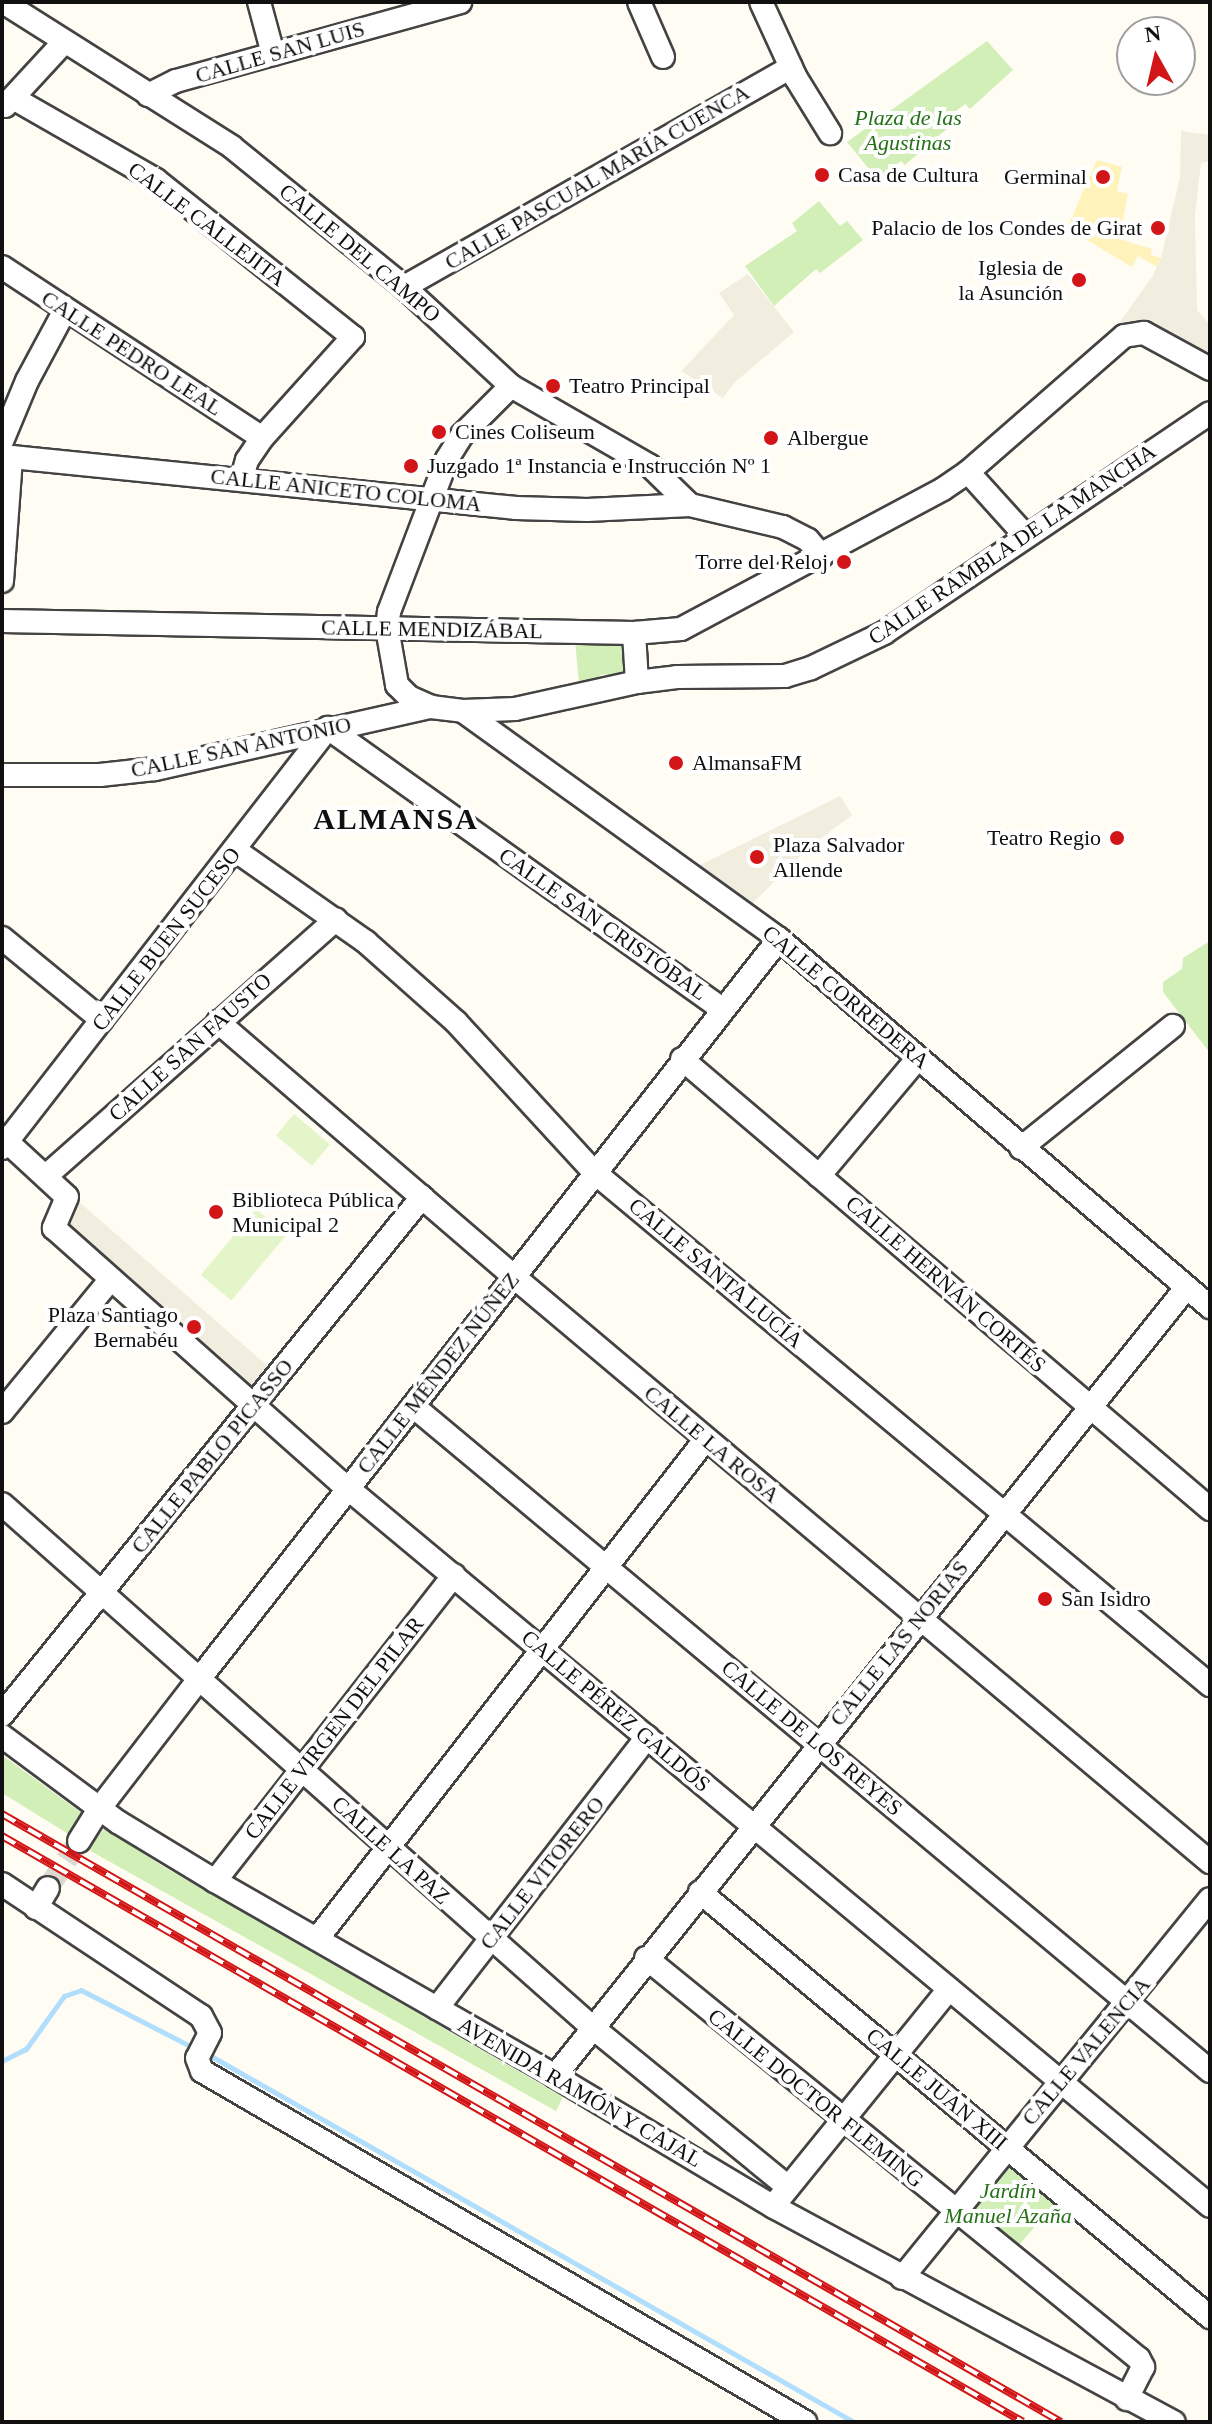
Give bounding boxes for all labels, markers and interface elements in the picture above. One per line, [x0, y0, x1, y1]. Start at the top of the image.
street label: CALLE SAN LUIS [192, 15, 368, 89]
north arrow [1116, 16, 1196, 96]
text: N [1143, 20, 1162, 47]
street label: CALLE PASCUAL MARÍA CUENCA [439, 78, 755, 276]
park label: Plaza de las Agustinas [854, 104, 962, 156]
street label: CALLE CALLEJITA [123, 156, 291, 292]
place label: Casa de Cultura [838, 162, 979, 188]
place label: Germinal [1004, 164, 1087, 190]
marker: Casa de Cultura [813, 166, 831, 184]
marker: Germinal [1094, 168, 1112, 186]
street label: CALLE DEL CAMPO [274, 178, 446, 328]
place label: Palacio de los Condes de Girat [871, 215, 1142, 241]
marker: Palacio de los Condes de Girat [1149, 219, 1167, 237]
place label: Iglesia de la Asunción [957, 254, 1063, 306]
marker: Iglesia de la Asunción [1070, 271, 1088, 289]
street label: CALLE PEDRO LEAL [37, 285, 227, 421]
place label: Teatro Principal [569, 373, 710, 399]
marker: Teatro Principal [544, 377, 562, 395]
place label: Cines Coliseum [455, 419, 595, 445]
marker: Cines Coliseum [430, 423, 448, 441]
place label: Albergue [787, 425, 868, 451]
marker: Albergue [762, 429, 780, 447]
street label: CALLE RAMBLA DE LA MANCHA [862, 437, 1162, 651]
place label: Juzgado 1ª Instancia e Instrucción Nº 1 [427, 453, 771, 479]
marker: Juzgado 1ª Instancia e Instrucción Nº 1 [402, 457, 420, 475]
street label: CALLE ANICETO COLOMA [209, 463, 483, 517]
place label: Torre del Reloj [695, 549, 828, 575]
marker: Torre del Reloj [835, 553, 853, 571]
street label: CALLE MENDIZÁBAL [321, 614, 543, 644]
street label: CALLE SAN ANTONIO [128, 711, 354, 783]
place label: AlmansaFM [692, 750, 802, 776]
marker: AlmansaFM [667, 754, 685, 772]
district label: ALMANSA [313, 801, 479, 837]
place label: Teatro Regio [987, 825, 1101, 851]
marker: Teatro Regio [1108, 829, 1126, 847]
place label: Plaza Salvador Allende [773, 831, 904, 882]
street label: CALLE BUEN SUCESO [86, 842, 246, 1036]
street label: CALLE SAN CRISTÓBAL [494, 842, 712, 1006]
marker: Plaza Salvador Allende [748, 848, 766, 866]
street label: CALLE CORREDERA [757, 920, 935, 1074]
street label: CALLE SAN FAUSTO [103, 967, 277, 1127]
place label: Biblioteca Pública Municipal 2 [232, 1186, 394, 1238]
street label: CALLE HERNÁN CORTÉS [841, 1190, 1051, 1378]
street label: CALLE SANTA LUCÍA [623, 1192, 809, 1354]
marker: Biblioteca Pública Municipal 2 [207, 1203, 225, 1221]
street label: CALLE MÉNDEZ NÚÑEZ [351, 1267, 525, 1479]
place label: Plaza Santiago Bernabéu [48, 1301, 178, 1352]
marker: Plaza Santiago Bernabéu [185, 1318, 203, 1336]
street label: CALLE PABLO PICASSO [125, 1353, 299, 1559]
street label: CALLE LA ROSA [638, 1379, 786, 1509]
street label: CALLE LAS NORIAS [824, 1555, 974, 1731]
place label: San Isidro [1061, 1586, 1151, 1612]
marker: San Isidro [1036, 1590, 1054, 1608]
street label: CALLE VIRGEN DEL PILAR [238, 1611, 430, 1845]
street label: CALLE PÉREZ GALDÓS [516, 1624, 716, 1798]
street label: CALLE DE LOS REYES [716, 1655, 908, 1821]
street label: CALLE LA PAZ [326, 1790, 456, 1910]
street label: CALLE VITORERO [474, 1791, 610, 1955]
street label: CALLE VALENCIA [1016, 1971, 1156, 2131]
street label: CALLE DOCTOR FLEMING [703, 2003, 929, 2193]
street label: AVENIDA RAMÓN Y CAJAL [452, 2011, 708, 2173]
street label: CALLE JUAN XIII [861, 2022, 1013, 2156]
park label: Jardín Manuel Azaña [944, 2177, 1072, 2228]

